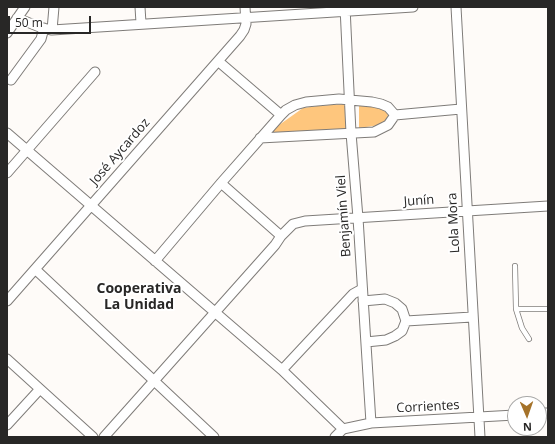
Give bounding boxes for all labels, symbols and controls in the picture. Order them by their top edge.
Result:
scale bar [10,8,93,34]
text: 50 m [15,14,43,31]
street label: José Aycardoz [87,115,153,189]
street label: Benjamín Viel [333,174,355,258]
street label: Junín [403,192,435,210]
street label: Lola Mora [445,192,463,254]
district label: Cooperativa La Unidad [97,281,181,314]
north arrow [507,396,547,436]
street label: Corrientes [396,398,460,416]
text: N [523,420,532,435]

